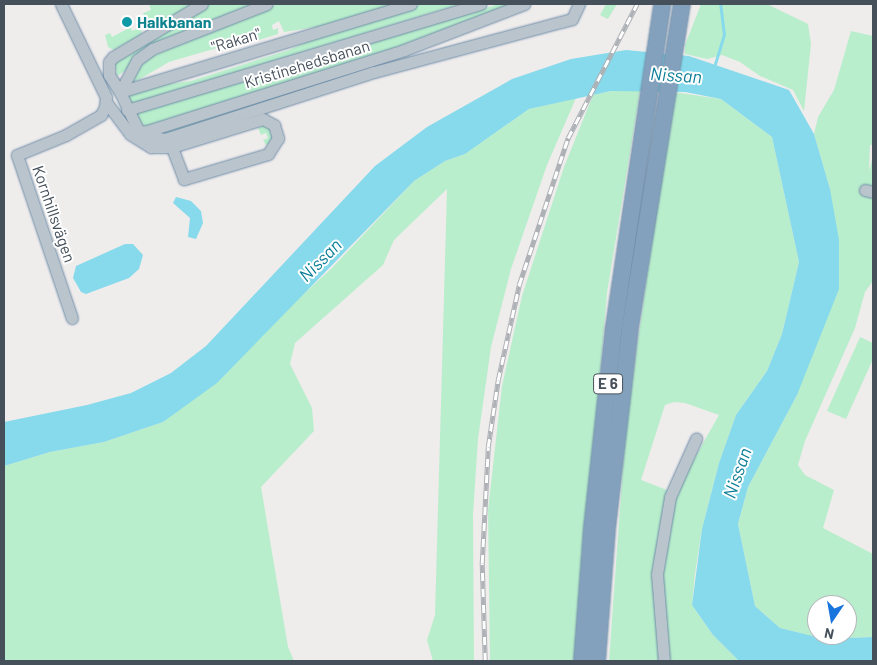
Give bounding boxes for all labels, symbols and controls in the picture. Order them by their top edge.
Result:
place label: Halkbanan [137,12,211,32]
marker: Halkbanan [121,16,133,28]
street label: "Rakan" [209,23,263,57]
street label: Kristinehedsbanan [242,36,372,92]
water label: Nissan [649,62,703,88]
street label: Kornhillsvägen [28,163,80,265]
water label: Nissan [294,234,346,286]
road number: E 6 [593,372,623,396]
water label: Nissan [718,445,756,501]
north arrow [807,595,857,645]
text: N [823,625,835,643]

